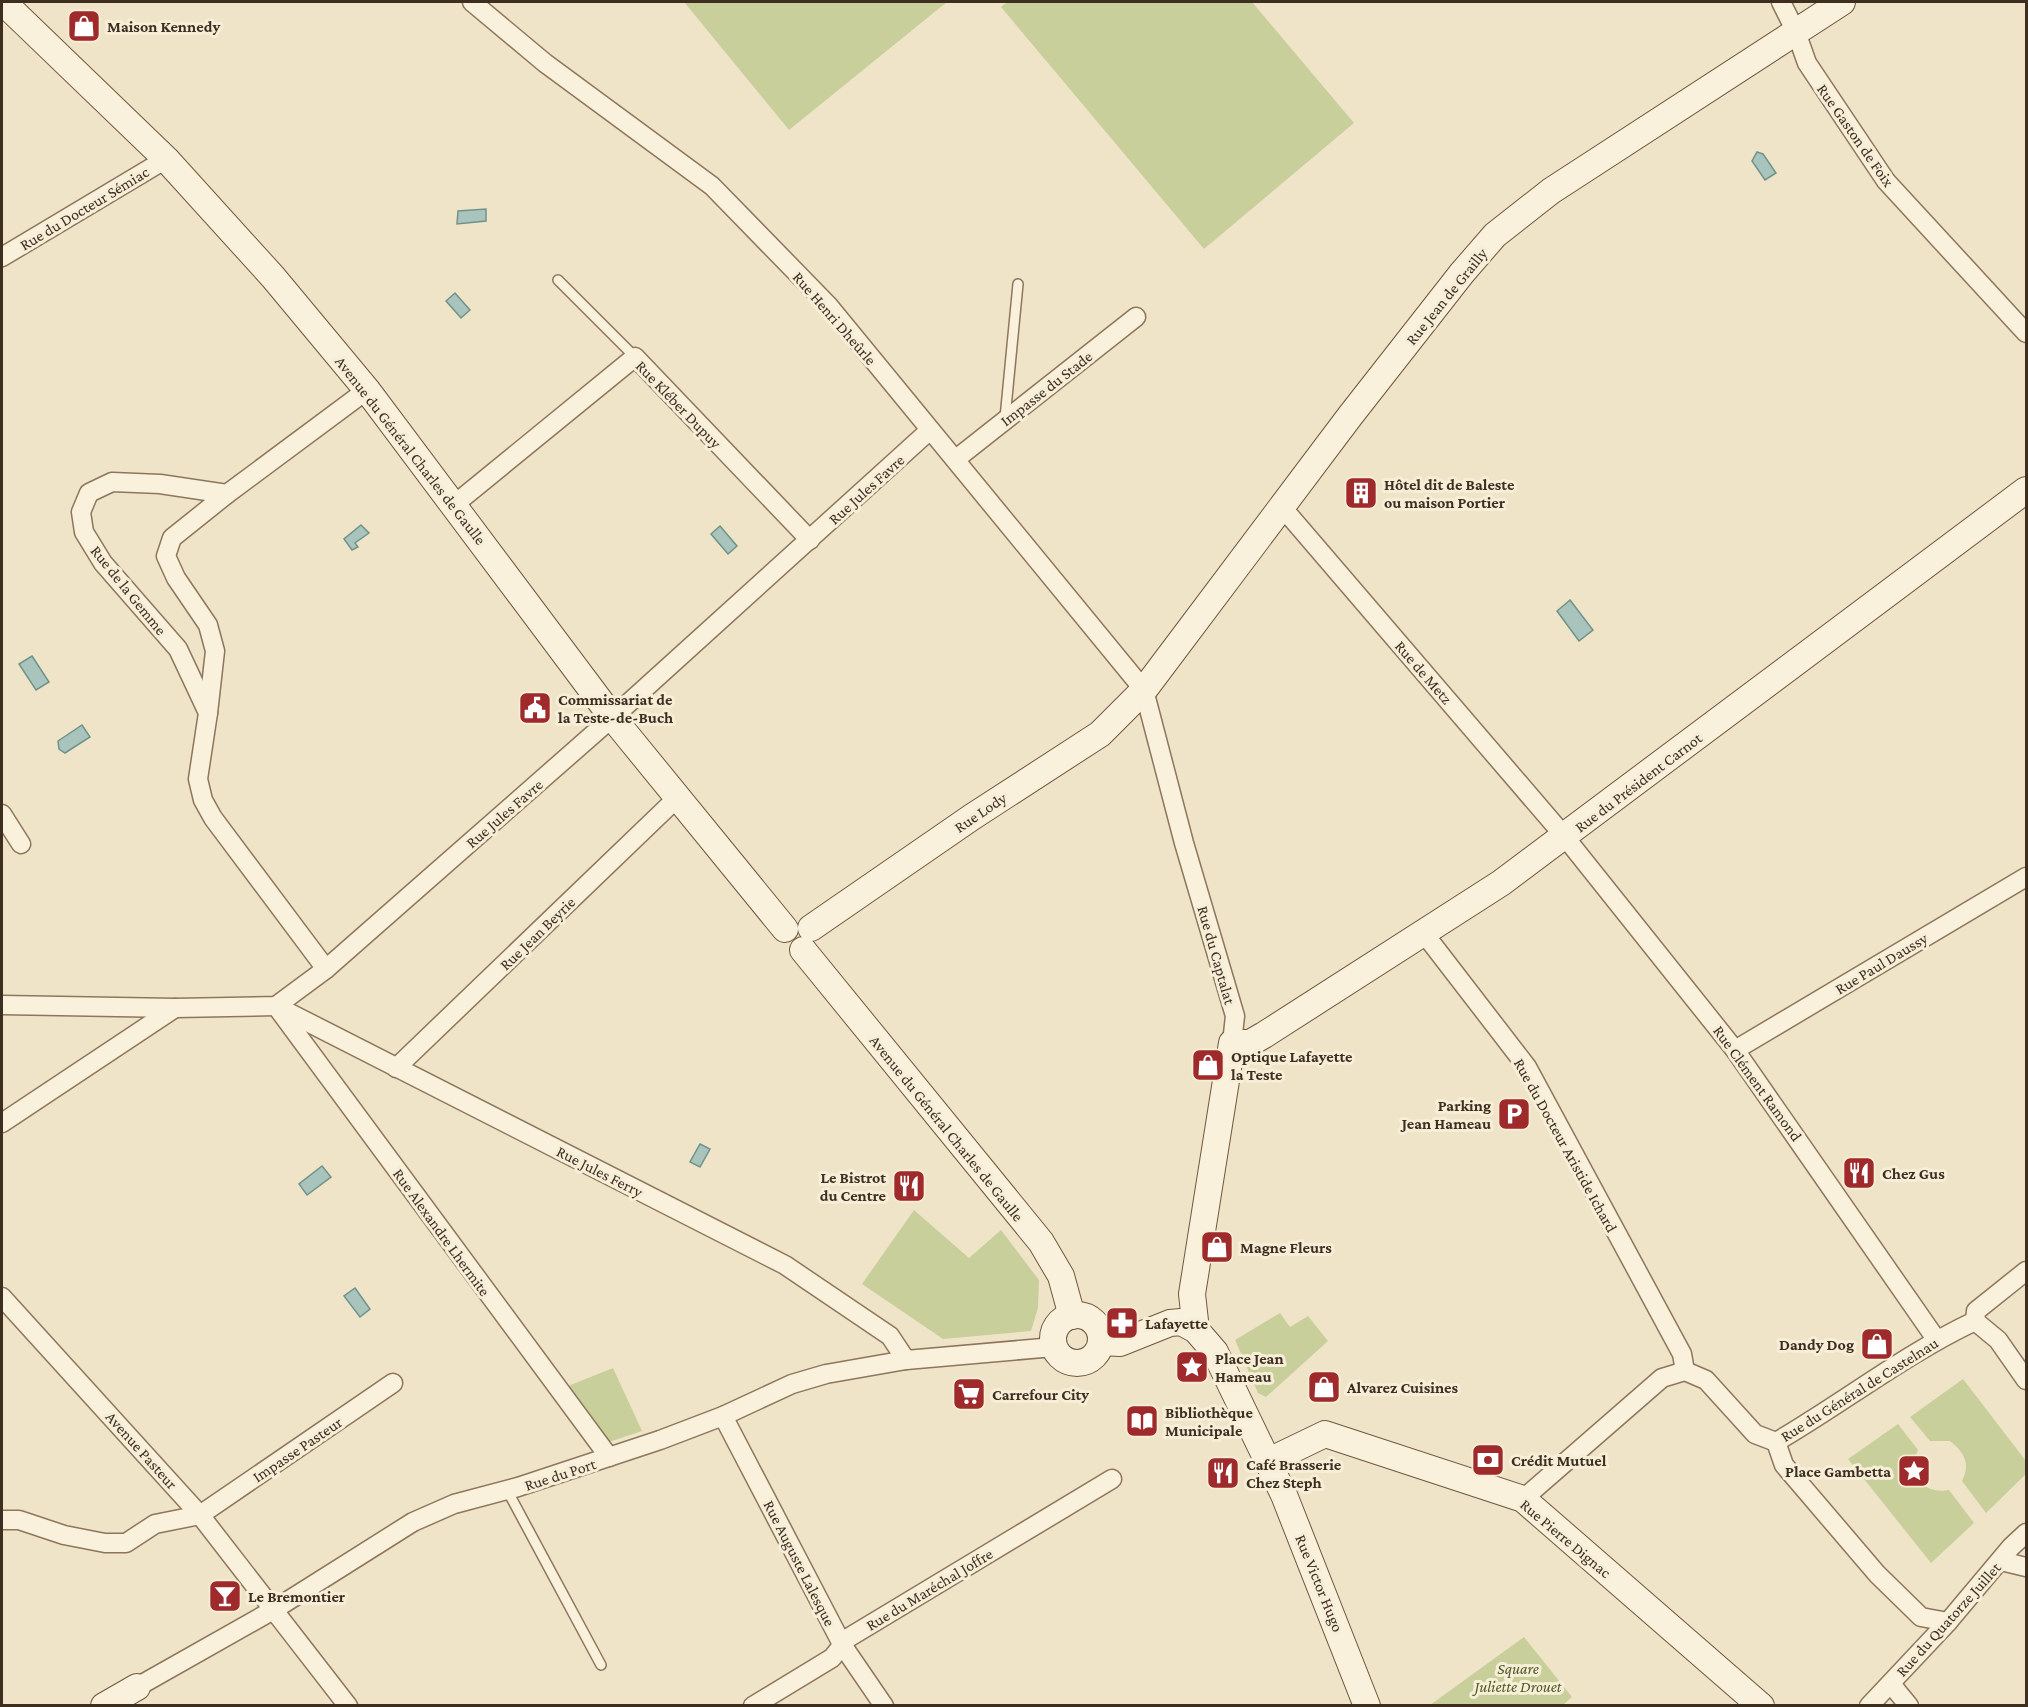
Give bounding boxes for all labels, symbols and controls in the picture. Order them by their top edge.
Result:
shop icon: Maison Kennedy [66,8,102,44]
place label: Maison Kennedy [107,18,220,35]
street label: Rue Gaston de Foix [1814,81,1898,190]
street label: Rue du Docteur Sémiac [17,163,152,254]
street label: Rue Jean de Grailly [1402,244,1492,349]
street label: Rue Henri Dheûrle [790,268,880,368]
street label: Impasse du Stade [997,347,1096,430]
street label: Avenue du Général Charles de Gaulle [332,353,489,548]
street label: Rue Kléber Dupuy [632,357,725,453]
street label: Rue Jules Favre [825,451,908,528]
building icon: Hôtel dit de Baleste ou maison Portier [1343,475,1379,511]
place label: Hôtel dit de Baleste ou maison Portier [1384,476,1515,511]
street label: Rue de la Gemme [87,542,170,638]
street label: Rue de Metz [1392,637,1456,707]
public building icon: Commissariat de la Teste-de-Buch [517,690,553,726]
place label: Commissariat de la Teste-de-Buch [558,691,673,726]
street label: Rue du Président Carnot [1571,729,1706,836]
street label: Rue Jules Favre [463,776,547,852]
street label: Rue Lody [951,789,1011,837]
street label: Rue Jean Beyrie [496,893,579,974]
street label: Rue du Captalat [1193,904,1239,1007]
street label: Rue Paul Daussy [1832,929,1931,998]
street label: Rue Clément Ramond [1710,1022,1806,1145]
street label: Avenue du Général Charles de Gaulle [866,1032,1027,1225]
shop icon: Optique Lafayette la Teste [1190,1047,1226,1083]
place label: Optique Lafayette la Teste [1231,1048,1353,1083]
street label: Rue du Docteur Aristide Ichard [1511,1055,1621,1236]
parking icon: Parking Jean Hameau [1496,1096,1532,1132]
place label: Parking Jean Hameau [1400,1097,1491,1132]
street label: Rue Jules Ferry [553,1142,646,1202]
restaurant icon: Chez Gus [1841,1155,1877,1191]
street label: Rue Alexandre Lhermite [390,1165,493,1299]
place label: Chez Gus [1882,1165,1945,1182]
restaurant icon: Le Bistrot du Centre [891,1168,927,1204]
place label: Le Bistrot du Centre [820,1169,887,1204]
shop icon: Magne Fleurs [1199,1229,1235,1265]
place label: Magne Fleurs [1240,1239,1332,1256]
pharmacy icon: Lafayette [1104,1305,1140,1341]
place label: Lafayette [1145,1315,1209,1332]
shop icon: Dandy Dog [1859,1326,1895,1362]
street label: Rue du Général de Castelnau [1777,1334,1941,1445]
place label: Dandy Dog [1779,1336,1854,1353]
place icon: Place Jean Hameau [1174,1349,1210,1385]
place label: Place Jean Hameau [1215,1350,1284,1385]
shop icon: Alvarez Cuisines [1306,1369,1342,1405]
supermarket icon: Carrefour City [951,1376,987,1412]
place label: Alvarez Cuisines [1346,1379,1459,1396]
place label: Carrefour City [992,1386,1089,1403]
library icon: Bibliothèque Municipale [1124,1403,1160,1439]
place label: Bibliothèque Municipale [1165,1404,1253,1439]
street label: Avenue Pasteur [103,1408,181,1493]
street label: Impasse Pasteur [249,1413,346,1486]
bank icon: Crédit Mutuel [1470,1442,1506,1478]
place label: Crédit Mutuel [1511,1452,1607,1469]
place icon: Place Gambetta [1896,1453,1932,1489]
street label: Rue du Port [522,1455,599,1494]
restaurant icon: Café Brasserie Chez Steph [1205,1455,1241,1491]
place label: Café Brasserie Chez Steph [1246,1456,1342,1491]
place label: Place Gambetta [1785,1463,1891,1480]
street label: Rue Pierre Dignac [1516,1496,1615,1582]
street label: Rue Auguste Lalesque [760,1497,839,1629]
street label: Rue Victor Hugo [1291,1532,1347,1635]
street label: Rue du Maréchal Joffre [863,1545,996,1635]
street label: Rue du Quatorze Juillet [1893,1558,2005,1680]
bar icon: Le Bremontier [207,1578,243,1614]
place label: Le Bremontier [248,1588,346,1605]
park label: Square Juliette Drouet [1471,1660,1562,1696]

